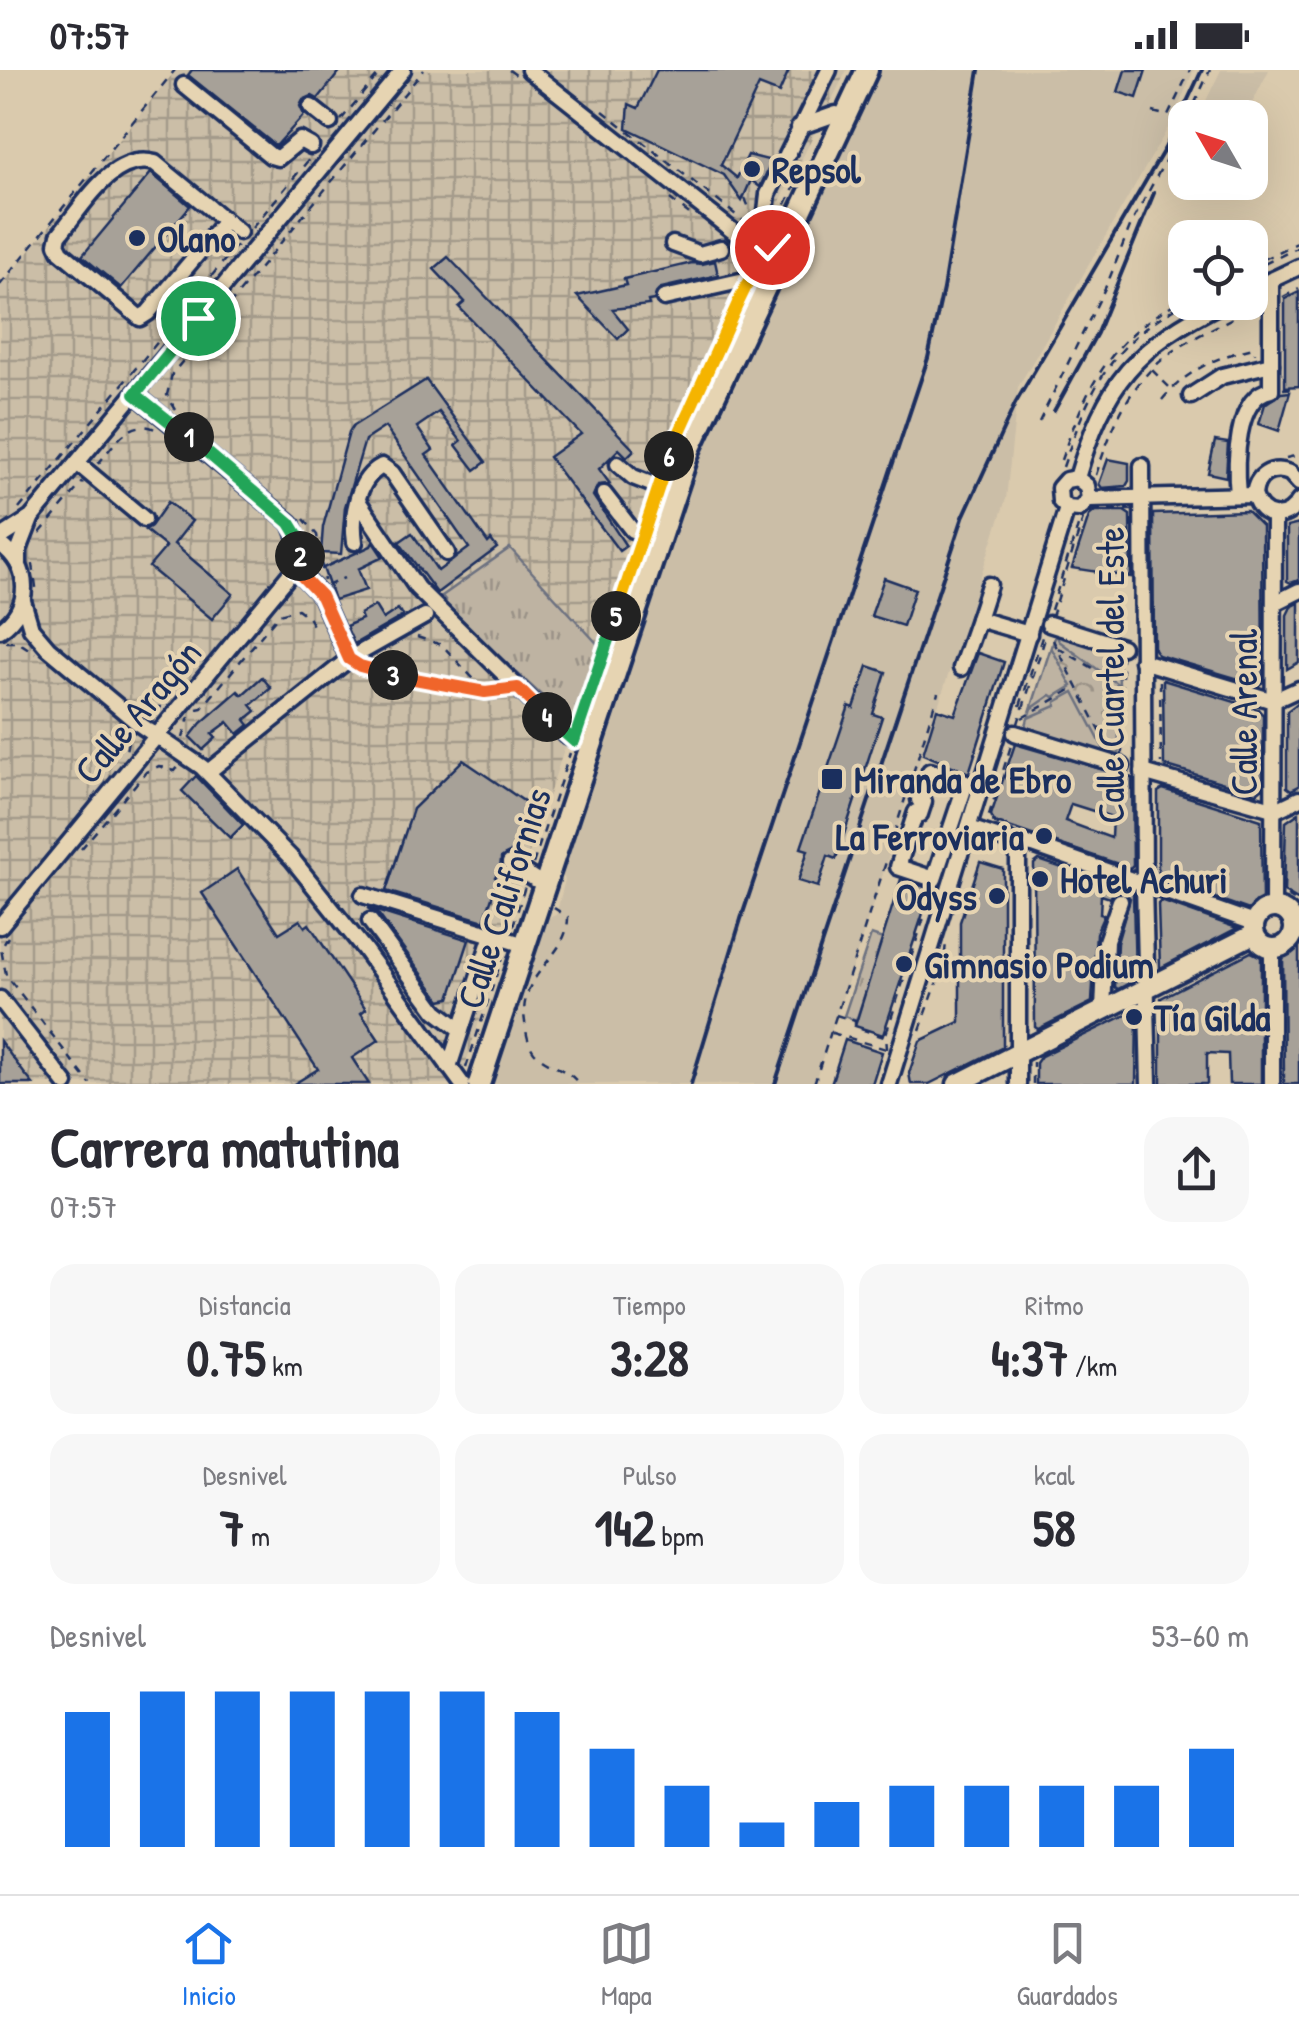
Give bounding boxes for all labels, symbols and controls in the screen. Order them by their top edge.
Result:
text: 07:57 [50,9,130,61]
north arrow [1168,100,1268,200]
map controls [1168,100,1268,320]
place label: Repsol [772,143,862,196]
marker: Repsol [741,158,763,180]
pin [730,205,815,290]
place label: Olano [157,212,236,264]
icon: check [745,220,800,275]
button: locate [1168,220,1268,320]
marker: Olano [126,227,148,249]
pin [156,276,241,361]
icon: arrive [171,291,226,346]
pin: 1 [164,412,214,462]
text: 1 [184,418,194,456]
pin: 6 [644,431,694,481]
text: 6 [663,437,675,475]
street label: Calle Cuartel del Este [1084,527,1136,823]
pin: 2 [275,531,325,581]
text: 2 [293,537,307,575]
pin: 5 [591,591,641,641]
text: 5 [610,597,622,635]
street label: Calle Aragón [61,628,213,794]
street label: Calle Arenal [1217,628,1269,795]
pin: 3 [368,650,418,700]
text: 3 [387,656,399,694]
pin: 4 [522,692,572,742]
text: 4 [542,698,552,736]
place label: Miranda de Ebro [854,753,1072,805]
marker: Miranda de Ebro [819,766,845,792]
street label: Calle Californias [443,781,563,1015]
place label: La Ferroviaria [836,810,1024,862]
marker: La Ferroviaria [1033,825,1055,847]
place label: Hotel Achuri [1060,853,1228,905]
marker: Hotel Achuri [1029,868,1051,890]
place label: Odyss [896,870,977,923]
marker: Odyss [986,885,1008,907]
place label: Gimnasio Podium [924,938,1154,990]
marker: Gimnasio Podium [893,953,915,975]
place label: Tía Gilda [1153,991,1271,1043]
marker: Tía Gilda [1123,1006,1145,1028]
text: Carrera matutina [50,1110,399,1184]
button: share [1144,1117,1249,1222]
text: 07:57 [50,1185,117,1228]
text: Distancia [199,1286,291,1324]
text: Tiempo [613,1286,686,1324]
text: Ritmo [1025,1286,1084,1324]
text: 0.75 [187,1324,266,1392]
text: 3:28 [610,1324,689,1392]
text: 4:37 [991,1324,1068,1392]
text: km [266,1347,303,1385]
text: /km [1068,1347,1117,1385]
text: Desnivel [203,1456,287,1494]
text: Pulso [622,1456,677,1494]
text: kcal [1034,1456,1075,1494]
text: 7 [220,1494,244,1562]
text: 142 [595,1494,655,1562]
text: 58 [1033,1494,1076,1562]
text: m [244,1517,270,1555]
text: bpm [655,1517,704,1555]
text: Desnivel [50,1614,146,1657]
text: 53–60 m [1151,1614,1249,1657]
tab: Inicio [181,1916,236,2014]
tab: Mapa [599,1916,654,2014]
tab: Guardados [1016,1916,1118,2014]

